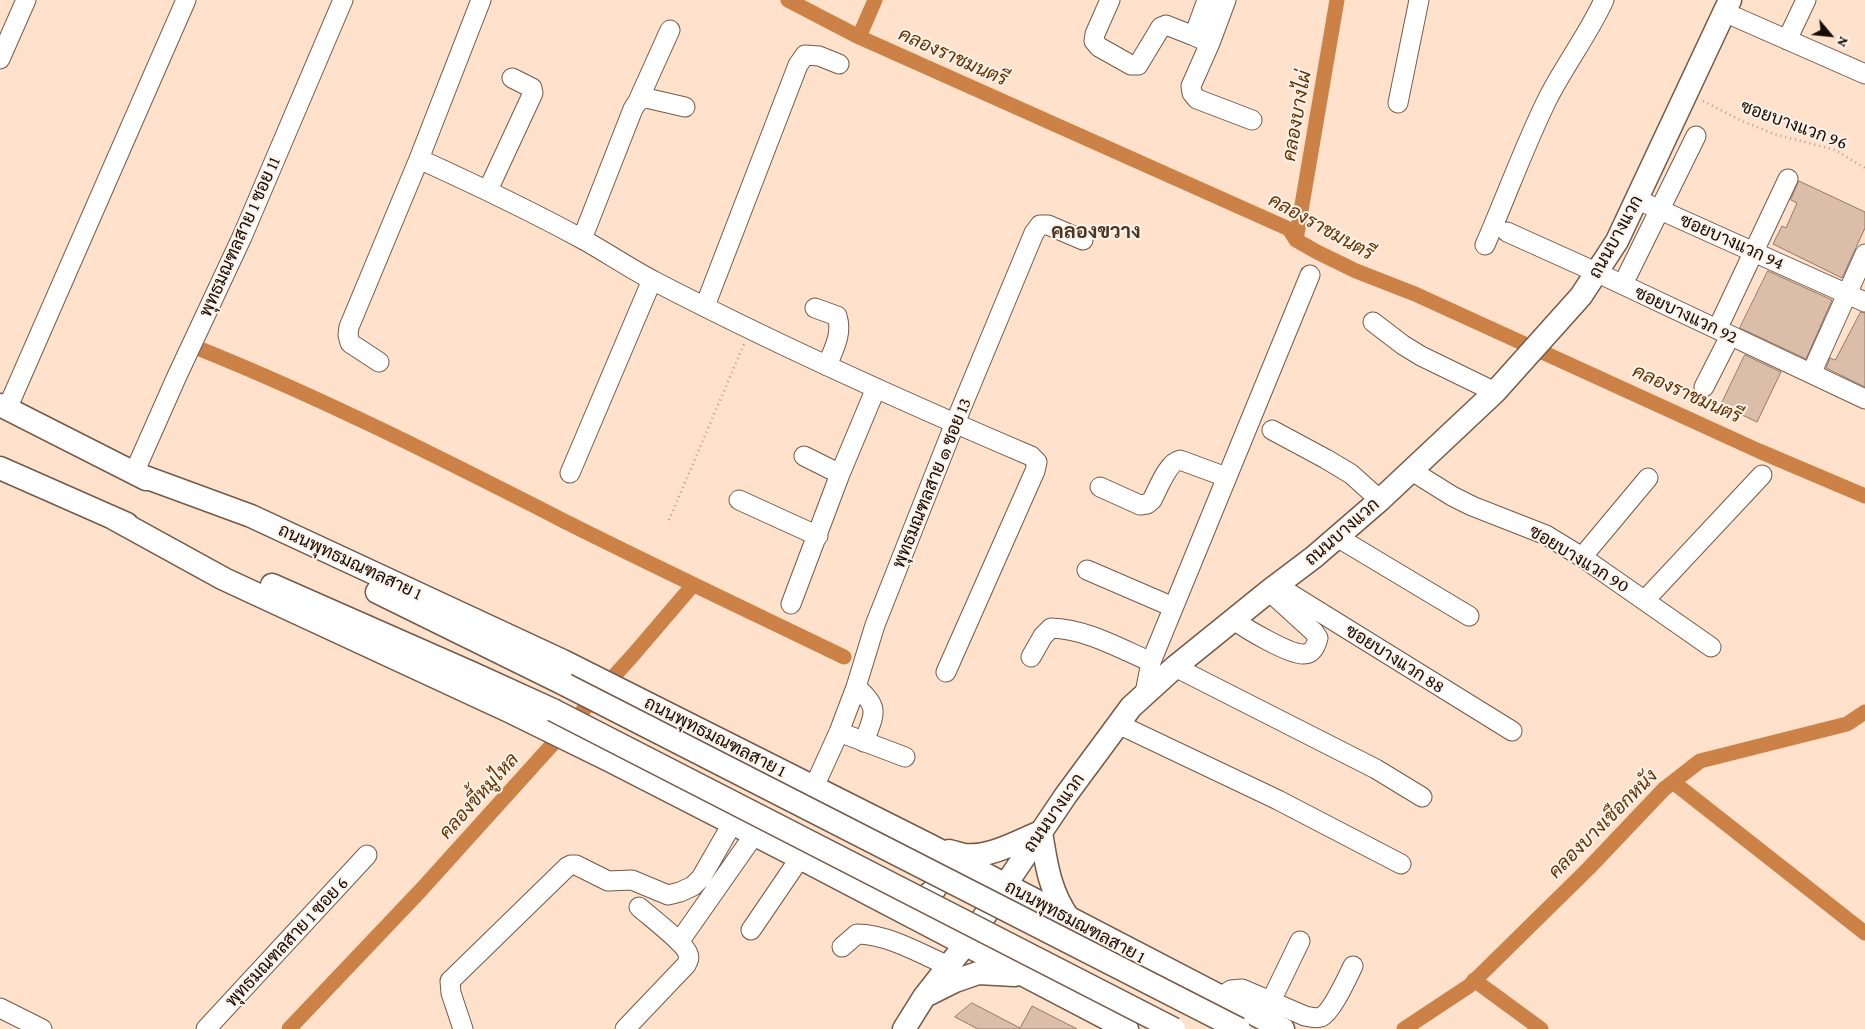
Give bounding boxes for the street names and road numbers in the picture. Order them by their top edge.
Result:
street label: ซอยบางแวก 96 [1738,96,1850,154]
street label: พุทธมณฑลสาย 1 ซอย 11 [195,153,285,321]
street label: ถนนบางแวก [1584,192,1648,282]
street label: ซอยบางแวก 94 [1676,209,1788,275]
street label: ซอยบางแวก 92 [1631,282,1741,348]
street label: พุทธมณฑลสาย ๑ ซอย 13 [888,395,976,571]
street label: ถนนบางแวก [1300,494,1384,570]
street label: ถนนพุทธมณฑลสาย 1 [275,519,425,605]
street label: ซอยบางแวก 90 [1525,521,1633,597]
street label: ซอยบางแวก 88 [1341,620,1449,698]
street label: ถนนพุทธมณฑลสาย 1 [641,692,789,782]
street label: ถนนบางแวก [1019,769,1089,857]
street label: พุทธมณฑลสาย 1 ซอย 6 [221,872,353,1012]
street label: ถนนพุทธมณฑลสาย 1 [1001,876,1149,968]

